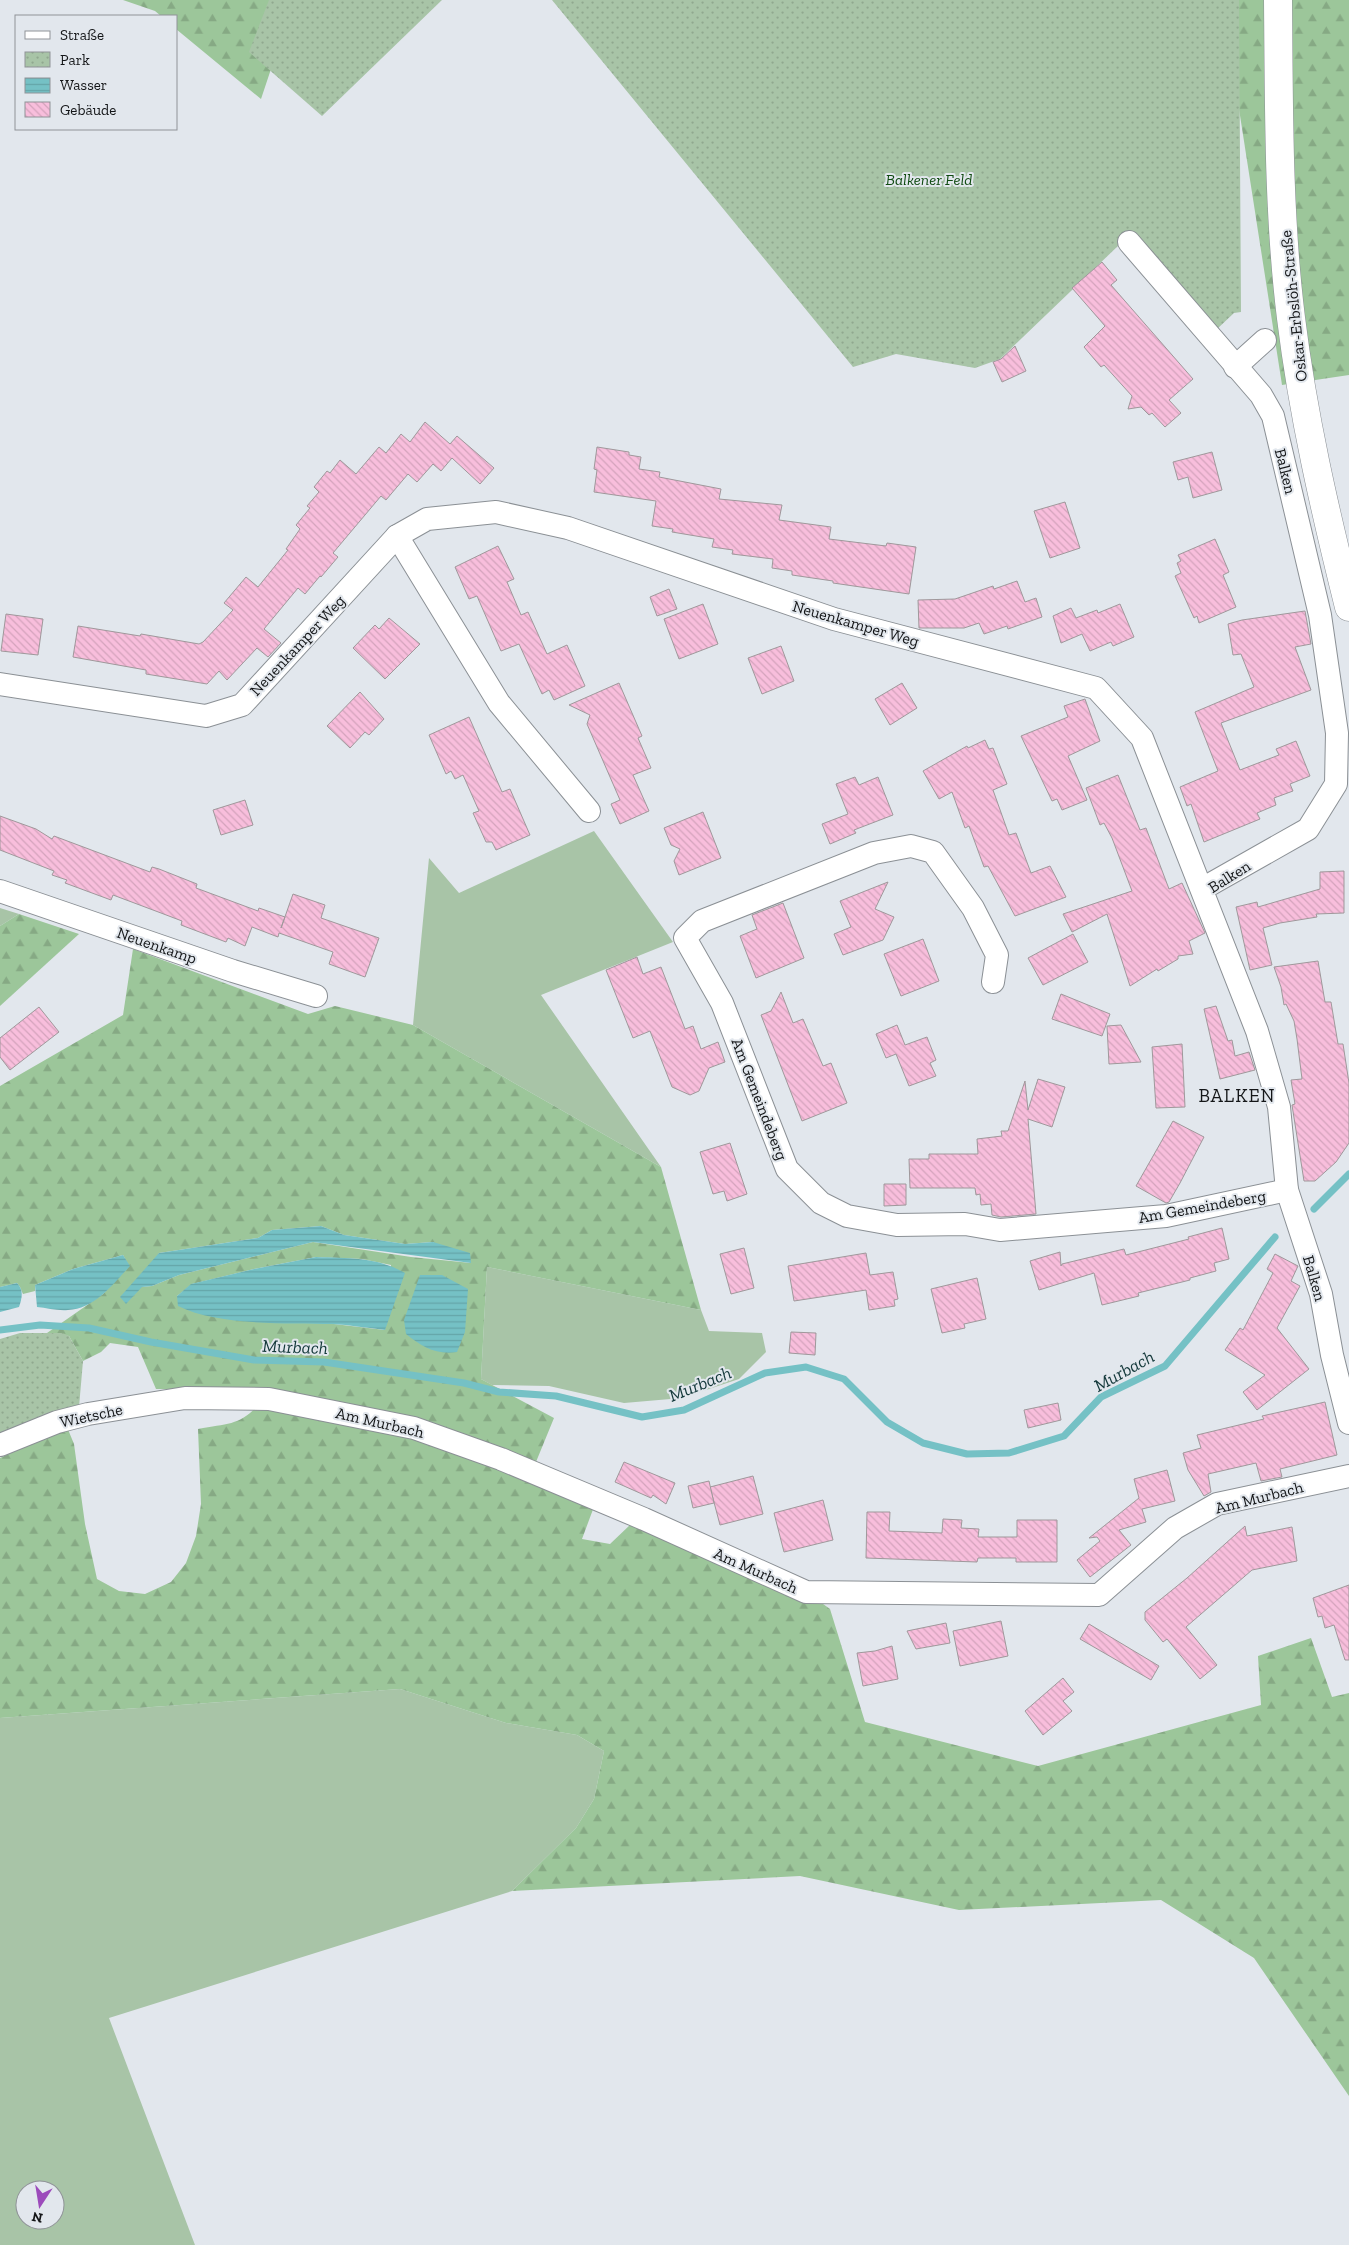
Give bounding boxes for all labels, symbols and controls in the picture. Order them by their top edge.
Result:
legend [15,15,178,130]
text: Straße [60,26,104,44]
text: Park [60,51,90,69]
text: Wasser [60,76,107,94]
text: Gebäude [60,101,116,119]
park label: Balkener Feld [886,170,972,189]
street label: Oskar-Erbslöh-Straße [1276,229,1311,383]
street label: Balken [1271,446,1301,497]
street label: Neuenkamper Weg [246,591,349,700]
street label: Neuenkamper Weg [790,596,922,651]
street label: Balken [1205,856,1255,897]
street label: Neuenkamp [114,923,199,968]
street label: Am Gemeindeberg [728,1035,792,1163]
district label: BALKEN [1198,1084,1276,1107]
street label: Am Gemeindeberg [1137,1186,1268,1227]
street label: Balken [1299,1253,1330,1304]
water label: Murbach [262,1335,328,1359]
water label: Murbach [1090,1345,1158,1397]
water label: Murbach [665,1361,735,1407]
street label: Wietsche [58,1400,124,1431]
street label: Am Murbach [334,1403,426,1442]
street label: Am Murbach [1213,1477,1305,1518]
street label: Am Murbach [711,1543,801,1597]
north arrow [15,2180,65,2230]
text: N [30,2208,44,2227]

